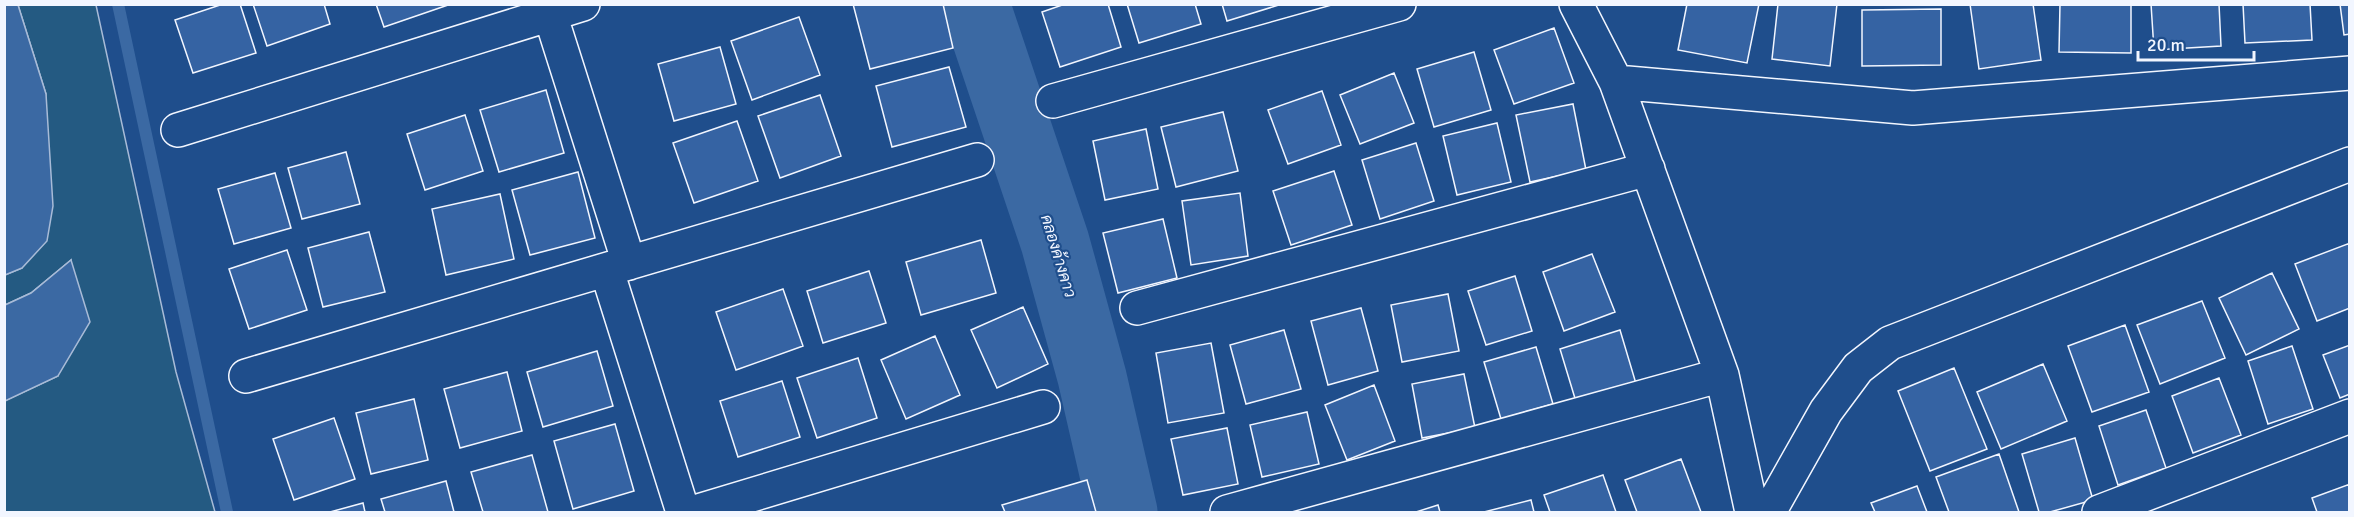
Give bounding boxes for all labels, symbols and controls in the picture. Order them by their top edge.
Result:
scale bar [2138,24,2254,62]
text: 20 m [2147,34,2185,56]
water label: คลองค้างคาว [1036,211,1082,300]

